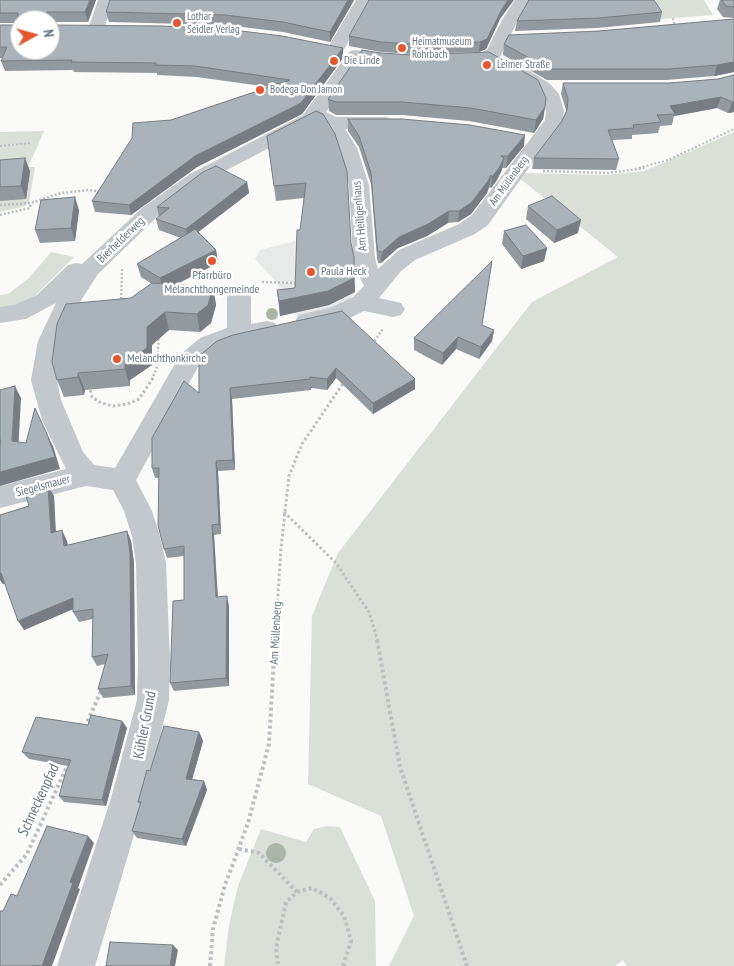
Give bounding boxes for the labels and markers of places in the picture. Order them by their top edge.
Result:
place label: Lothar Seidler Verlag [187,10,240,36]
marker: Lothar Seidler Verlag [171,17,183,29]
place label: Heimatmuseum Rohrbach [412,35,472,61]
marker: Heimatmuseum Rohrbach [396,42,408,54]
place label: Die Linde [344,54,380,68]
marker: Die Linde [328,55,340,67]
place label: Leimer Straße [497,58,550,72]
marker: Leimer Straße [481,59,493,71]
place label: Bodega Don Jamon [270,83,342,97]
marker: Bodega Don Jamon [254,84,266,96]
marker: Pfarrbüro Melanchthongemeinde [206,255,218,267]
place label: Paula Heck [321,265,366,279]
marker: Paula Heck [305,266,317,278]
place label: Pfarrbüro Melanchthongemeinde [165,269,259,297]
place label: Melanchthonkirche [127,352,206,366]
marker: Melanchthonkirche [111,353,123,365]

